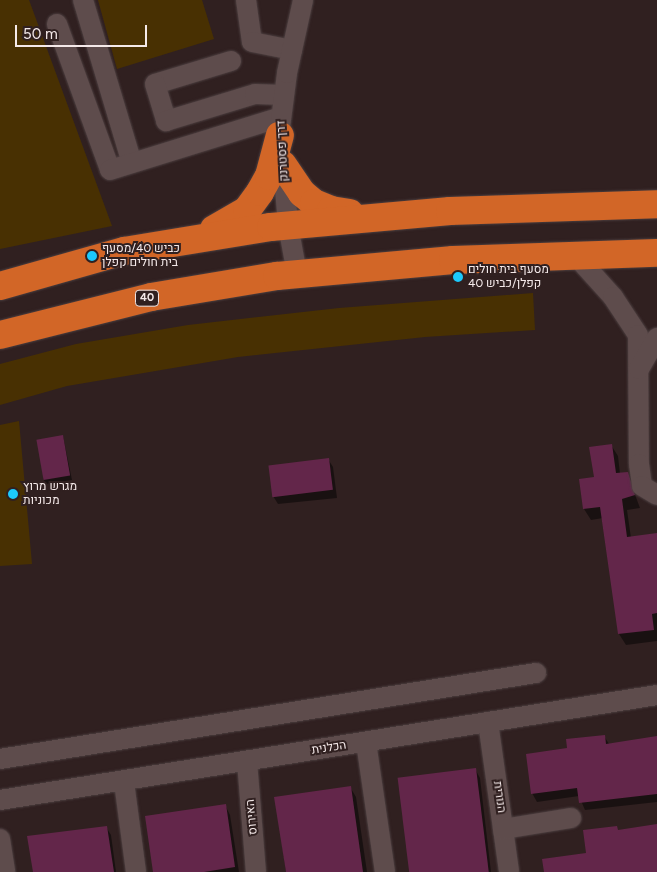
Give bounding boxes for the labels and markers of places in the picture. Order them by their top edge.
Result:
place label: כביש 40/מסעף בית חולים קפלן [102,242,180,270]
marker: כביש 40/מסעף בית חולים קפלן [86,250,98,262]
place label: מסעף בית חולים קפלן/כביש 40 [468,263,549,291]
marker: מסעף בית חולים קפלן/כביש 40 [452,271,464,283]
place label: מגרש מרוץ מכוניות [23,480,77,508]
marker: מגרש מרוץ מכוניות [7,488,19,500]

